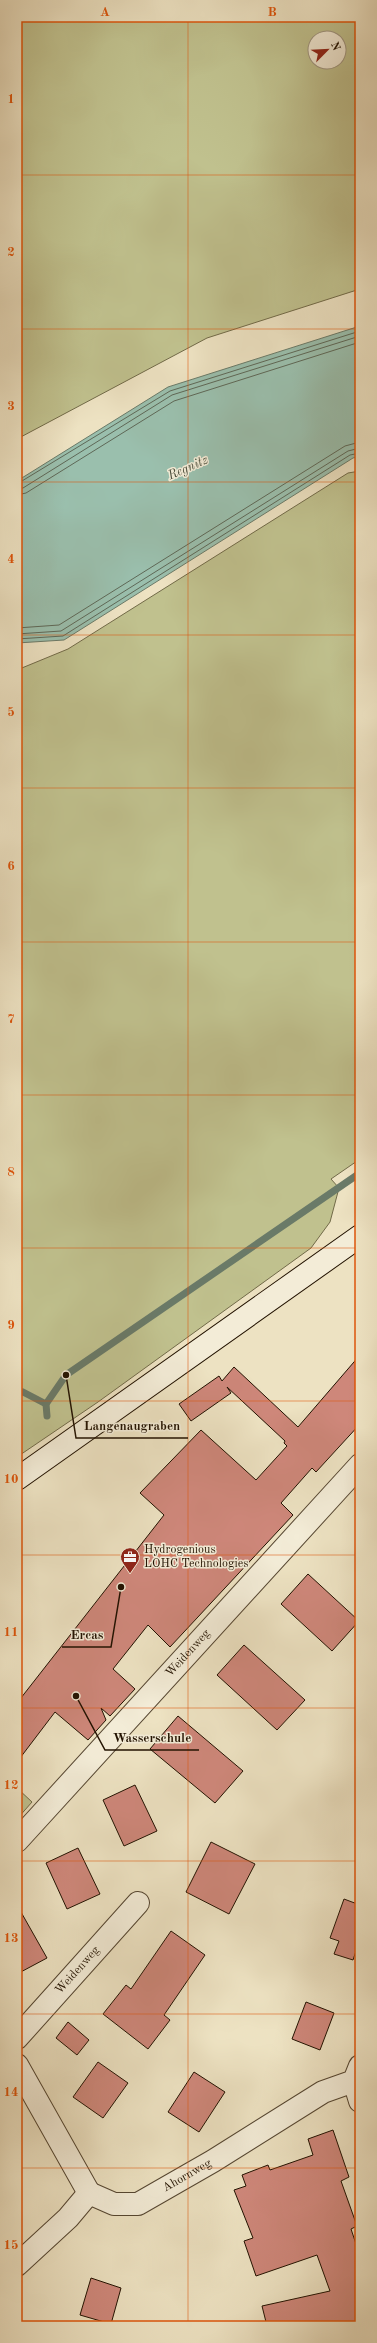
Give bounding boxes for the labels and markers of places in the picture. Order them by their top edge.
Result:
callout: Langenaugraben [76,1413,188,1438]
place label: Hydrogenious LOHC Technologies [144,1544,248,1570]
office icon: Hydrogenious LOHC Technologies [119,1546,141,1574]
callout: Ercas [62,1622,111,1647]
callout: Wasserschule [105,1725,199,1750]

